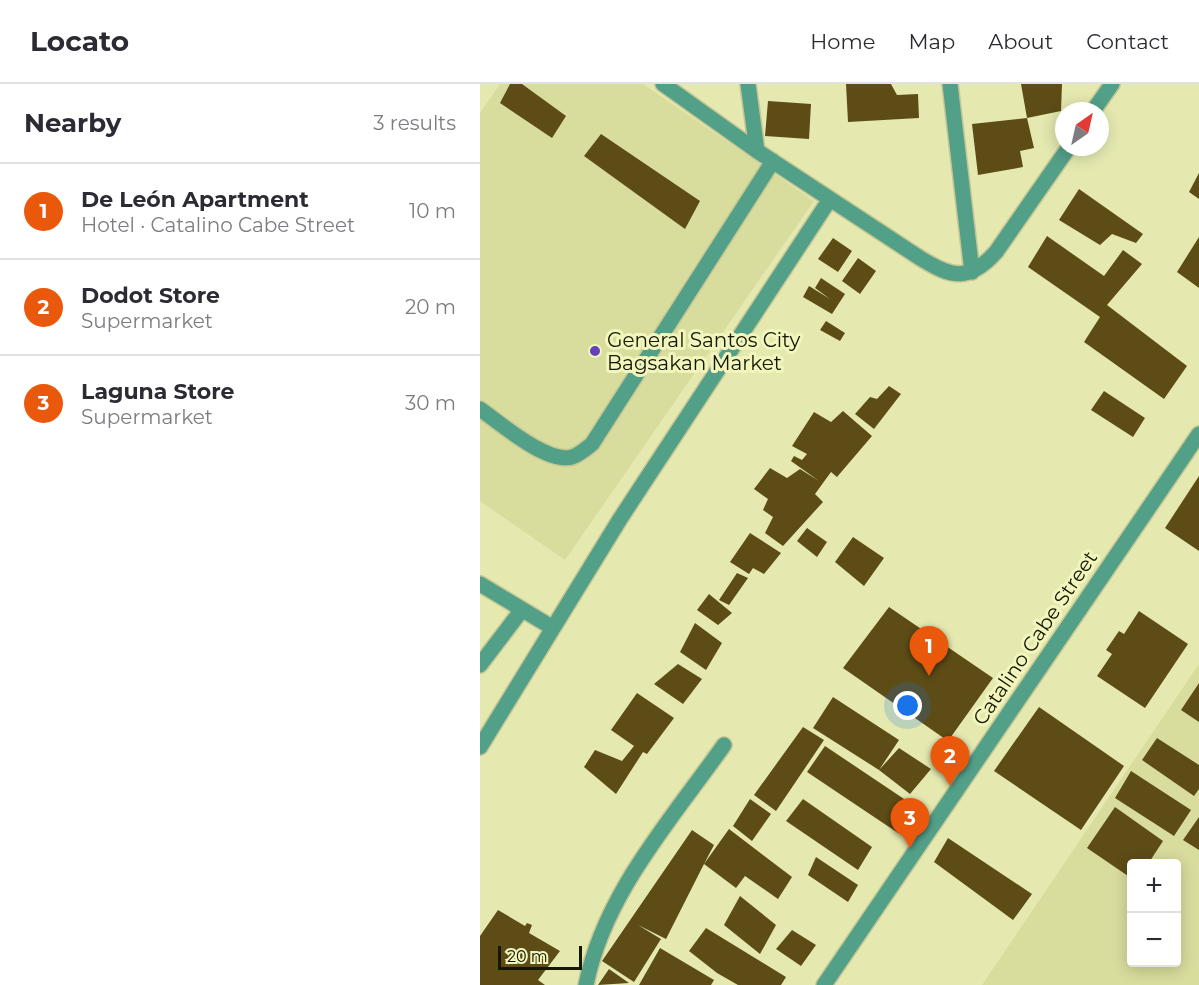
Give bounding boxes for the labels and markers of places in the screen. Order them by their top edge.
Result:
place label: General Santos City Bagsakan Market [607,328,800,375]
marker: General Santos City Bagsakan Market [588,344,602,358]
pin: 1 [910,626,948,676]
pin: 2 [930,736,970,786]
pin: 3 [890,798,930,848]

